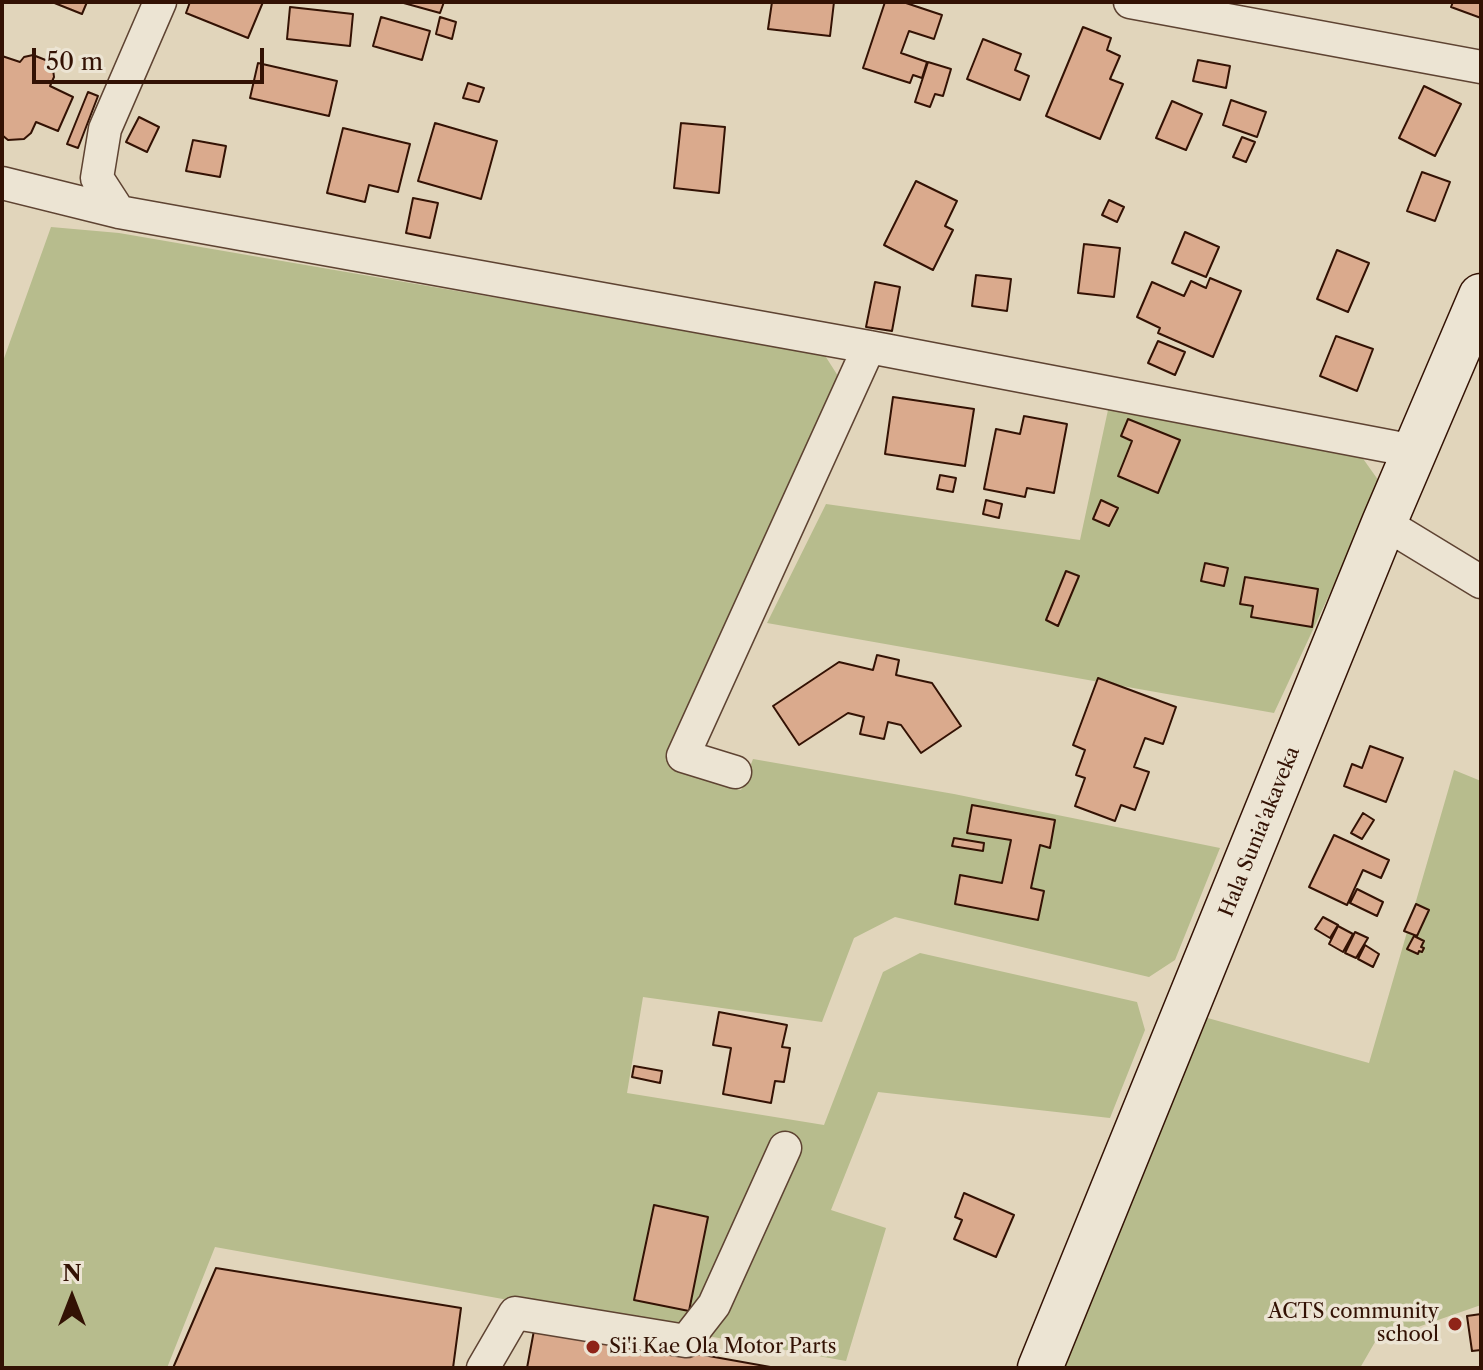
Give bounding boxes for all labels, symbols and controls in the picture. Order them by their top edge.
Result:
scale bar [36,32,268,82]
text: 50 m [46,47,103,76]
street label: Hala Sunia'akaveka [1215,743,1305,921]
north arrow [32,1258,112,1338]
text: N [62,1260,82,1287]
place label: ACTS community school [1268,1300,1439,1347]
marker: ACTS community school [1446,1315,1464,1333]
place label: Si'i Kae Ola Motor Parts [609,1335,836,1359]
marker: Si'i Kae Ola Motor Parts [584,1338,602,1356]

